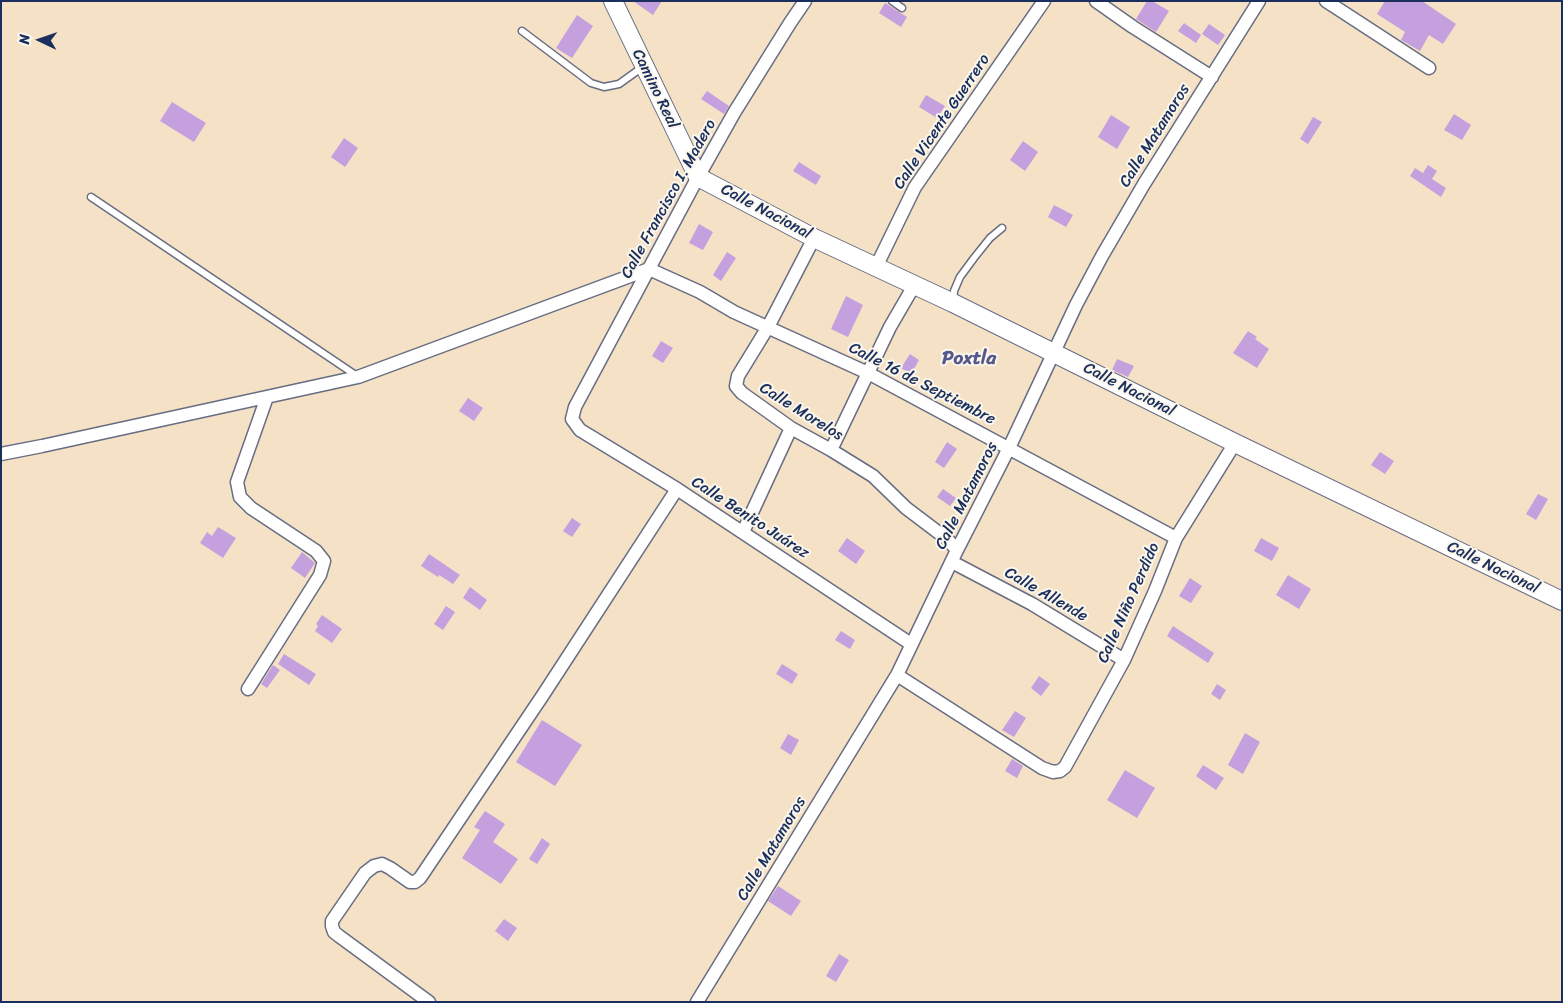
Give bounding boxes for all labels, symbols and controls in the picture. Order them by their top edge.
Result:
north arrow [15,15,65,65]
text: N [12,34,37,45]
street label: Camino Real [628,46,682,132]
street label: Calle Vicente Guerrero [890,51,994,193]
street label: Calle Matamoros [1116,81,1194,191]
street label: Calle Francisco I. Madero [617,116,721,282]
street label: Calle Nacional [717,180,815,244]
street label: Calle 16 de Septiembre [845,339,999,429]
district label: Poxtla [942,348,996,370]
street label: Calle Nacional [1080,359,1178,421]
street label: Calle Morelos [756,379,846,445]
street label: Calle Matamoros [932,439,1002,553]
street label: Calle Benito Juárez [688,473,812,563]
street label: Calle Nacional [1444,537,1542,599]
street label: Calle Niño Perdido [1094,540,1164,666]
street label: Calle Allende [1001,564,1091,626]
street label: Calle Matamoros [733,794,811,904]

